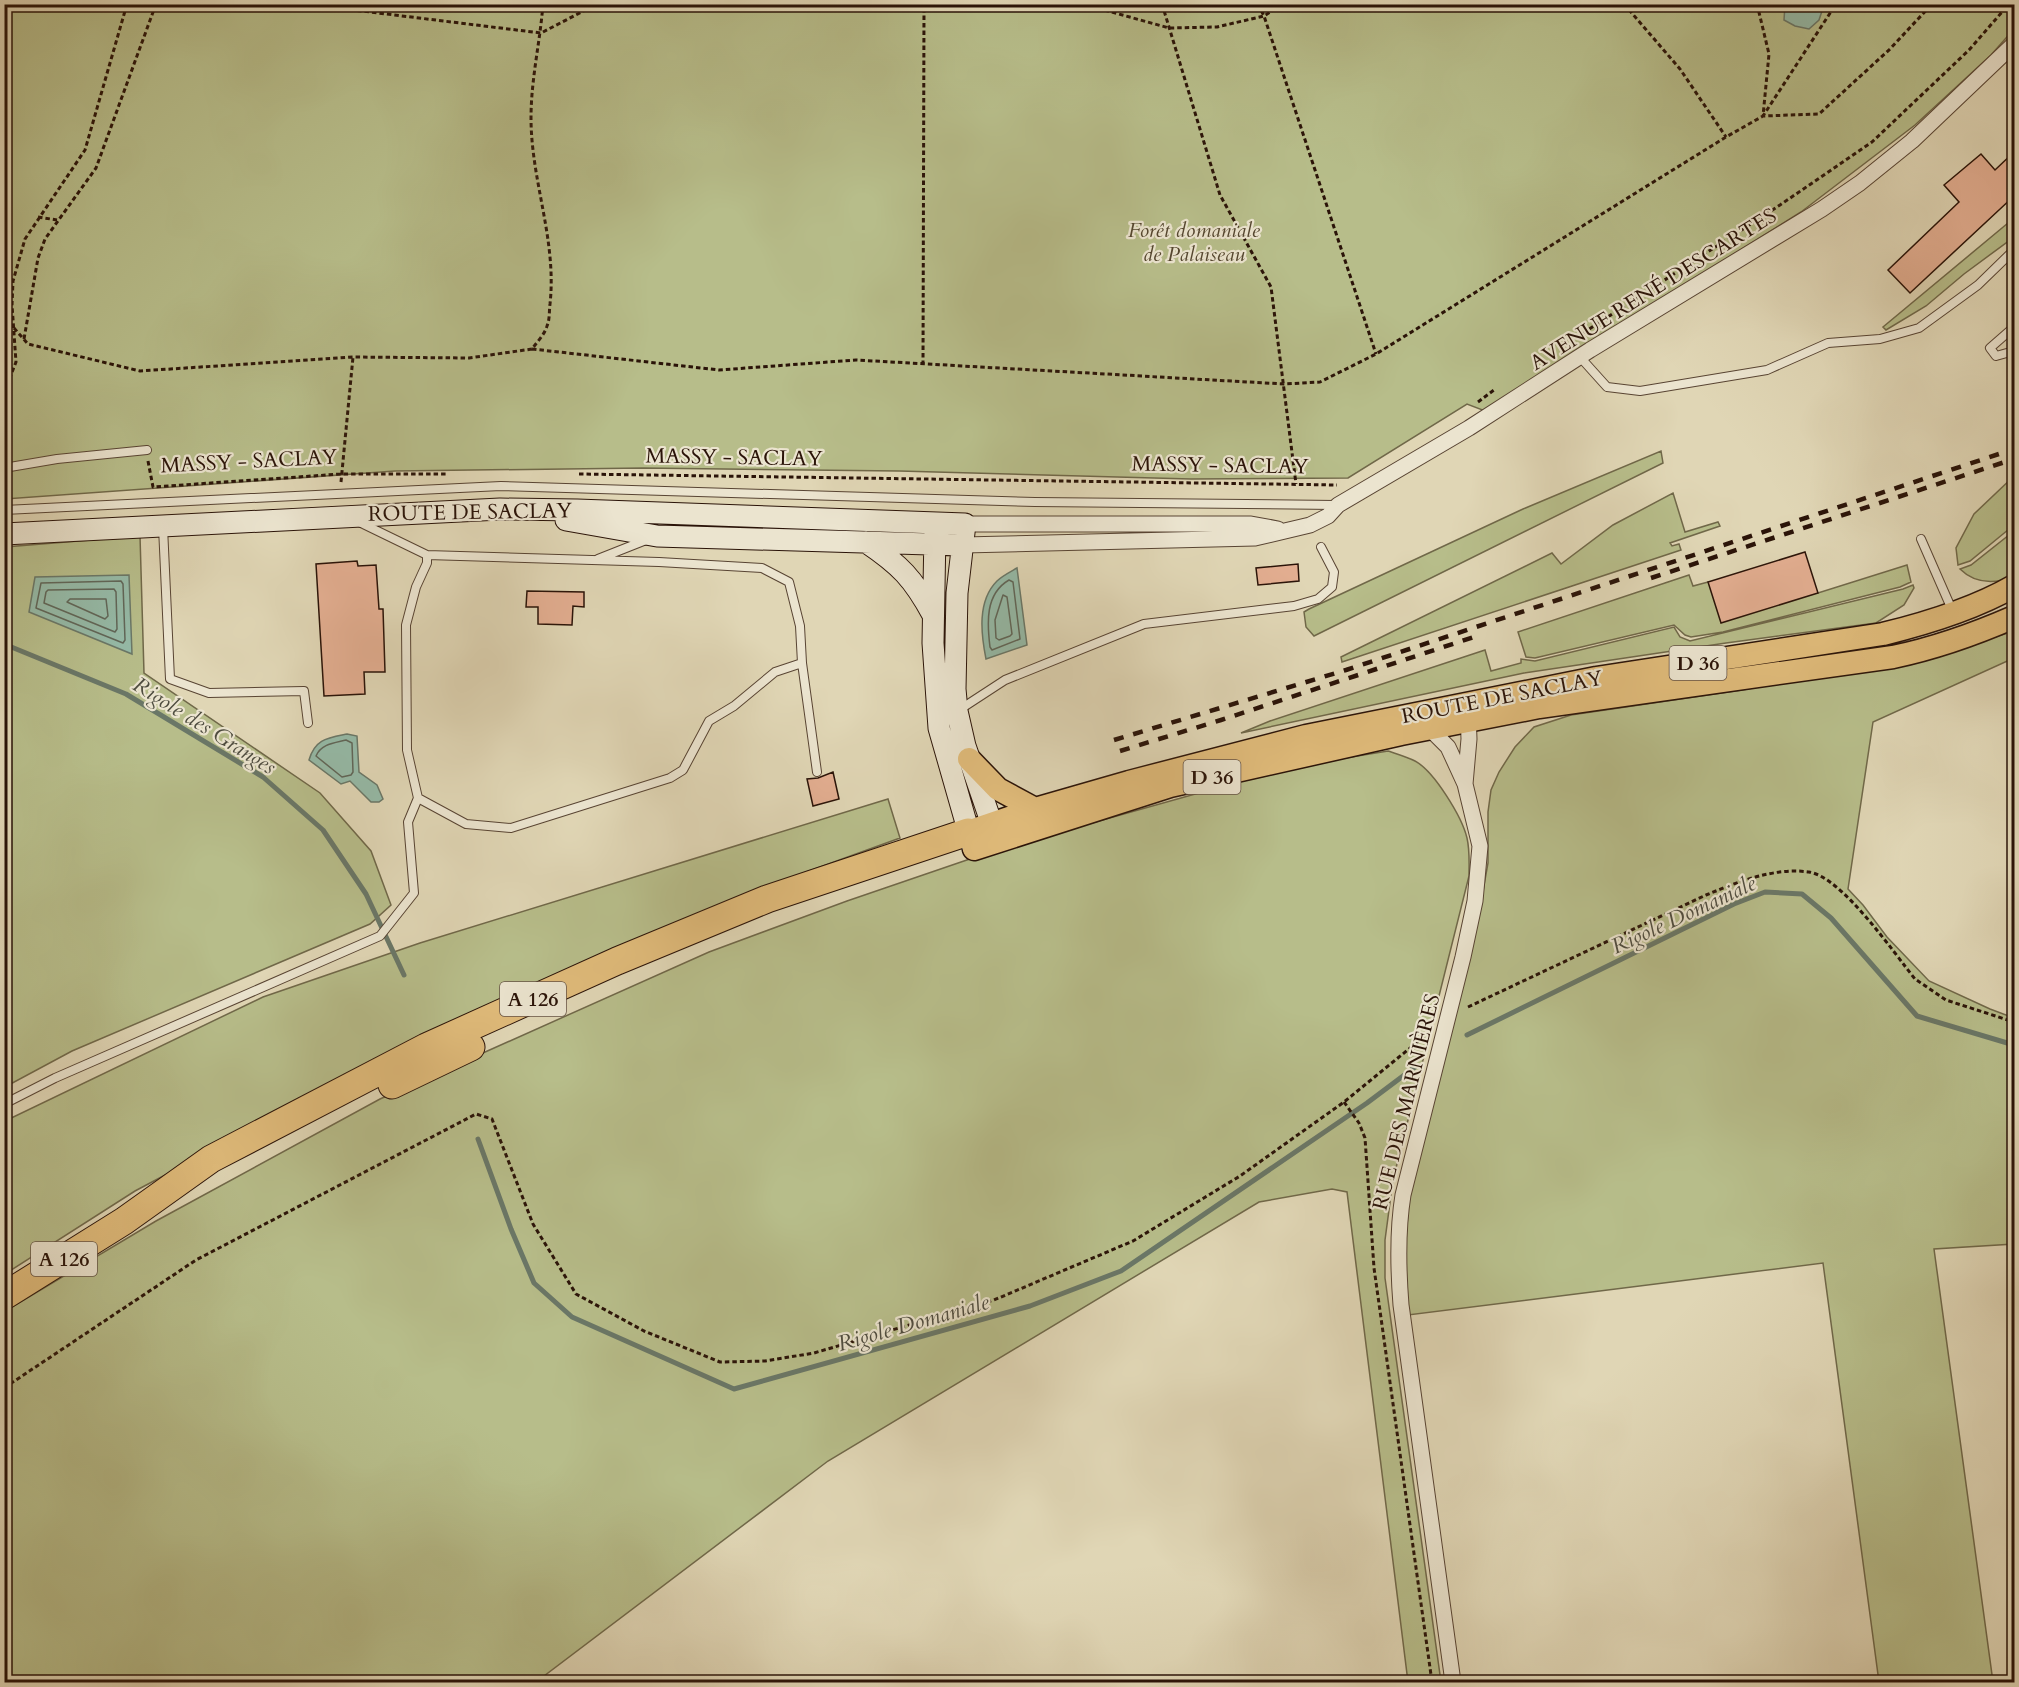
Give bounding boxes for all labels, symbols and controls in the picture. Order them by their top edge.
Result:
street label: AVENUE RENÉ DESCARTES [1524,201,1782,377]
park label: Forêt domaniale de Palaiseau [1128,216,1261,269]
street label: MASSY - SACLAY [645,441,823,474]
street label: MASSY - SACLAY [160,442,338,481]
street label: MASSY - SACLAY [1131,449,1309,482]
street label: ROUTE DE SACLAY [368,496,573,529]
road number: D 36 [1670,646,1726,680]
street label: ROUTE DE SACLAY [1399,664,1605,731]
water label: Rigole des Granges [127,670,282,782]
road number: D 36 [1184,760,1240,794]
water label: Rigole Domaniale [1606,868,1761,962]
road number: A 126 [500,982,566,1016]
street label: RUE DES MARNIÈRES [1366,991,1447,1213]
road number: A 126 [31,1242,97,1276]
water label: Rigole Domaniale [834,1287,993,1359]

